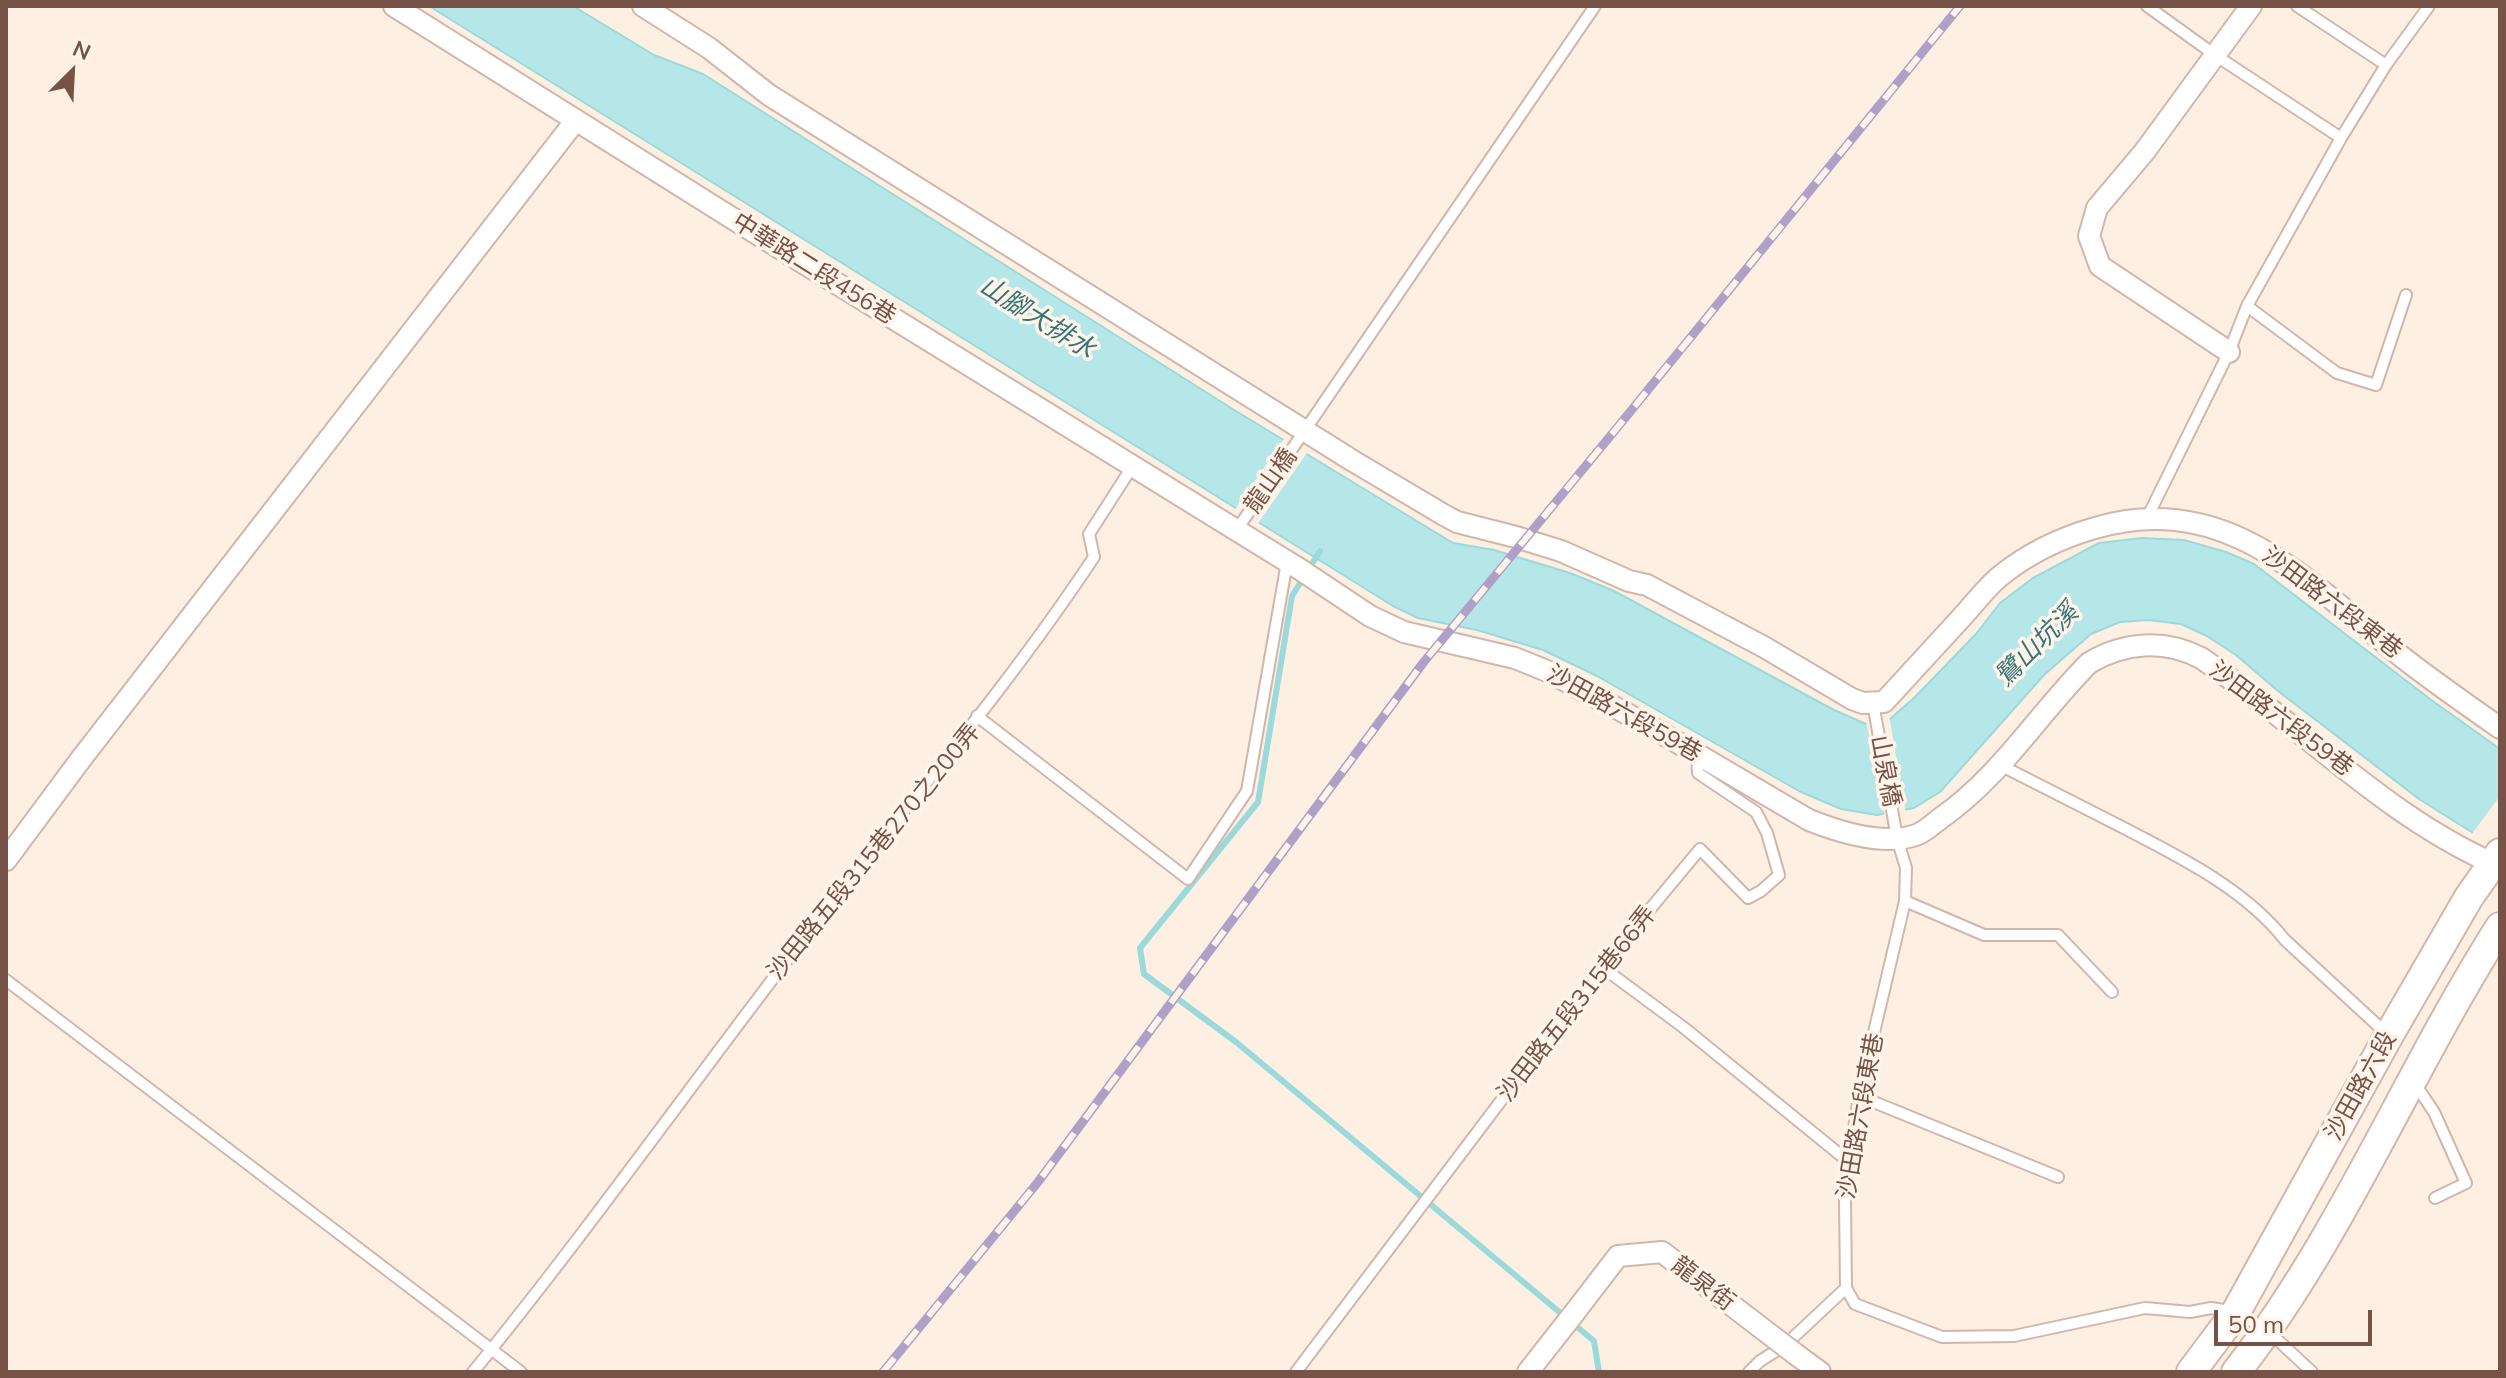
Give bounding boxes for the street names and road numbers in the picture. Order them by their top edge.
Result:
street label: 中華路二段456巷 [727,207,901,331]
street label: 龍山橋 [1239,443,1303,519]
street label: 沙田路六段東巷 [2256,541,2408,665]
street label: 沙田路六段59巷 [2203,656,2359,782]
street label: 沙田路六段59巷 [1541,660,1707,768]
street label: 沙田路五段315巷270之200弄 [762,718,986,986]
street label: 山泉橋 [1864,733,1906,809]
street label: 沙田路五段315巷66弄 [1492,901,1662,1107]
street label: 沙田路六段 [2319,1027,2403,1145]
street label: 沙田路六段東巷 [1832,1031,1890,1201]
street label: 龍泉街 [1666,1251,1740,1317]

